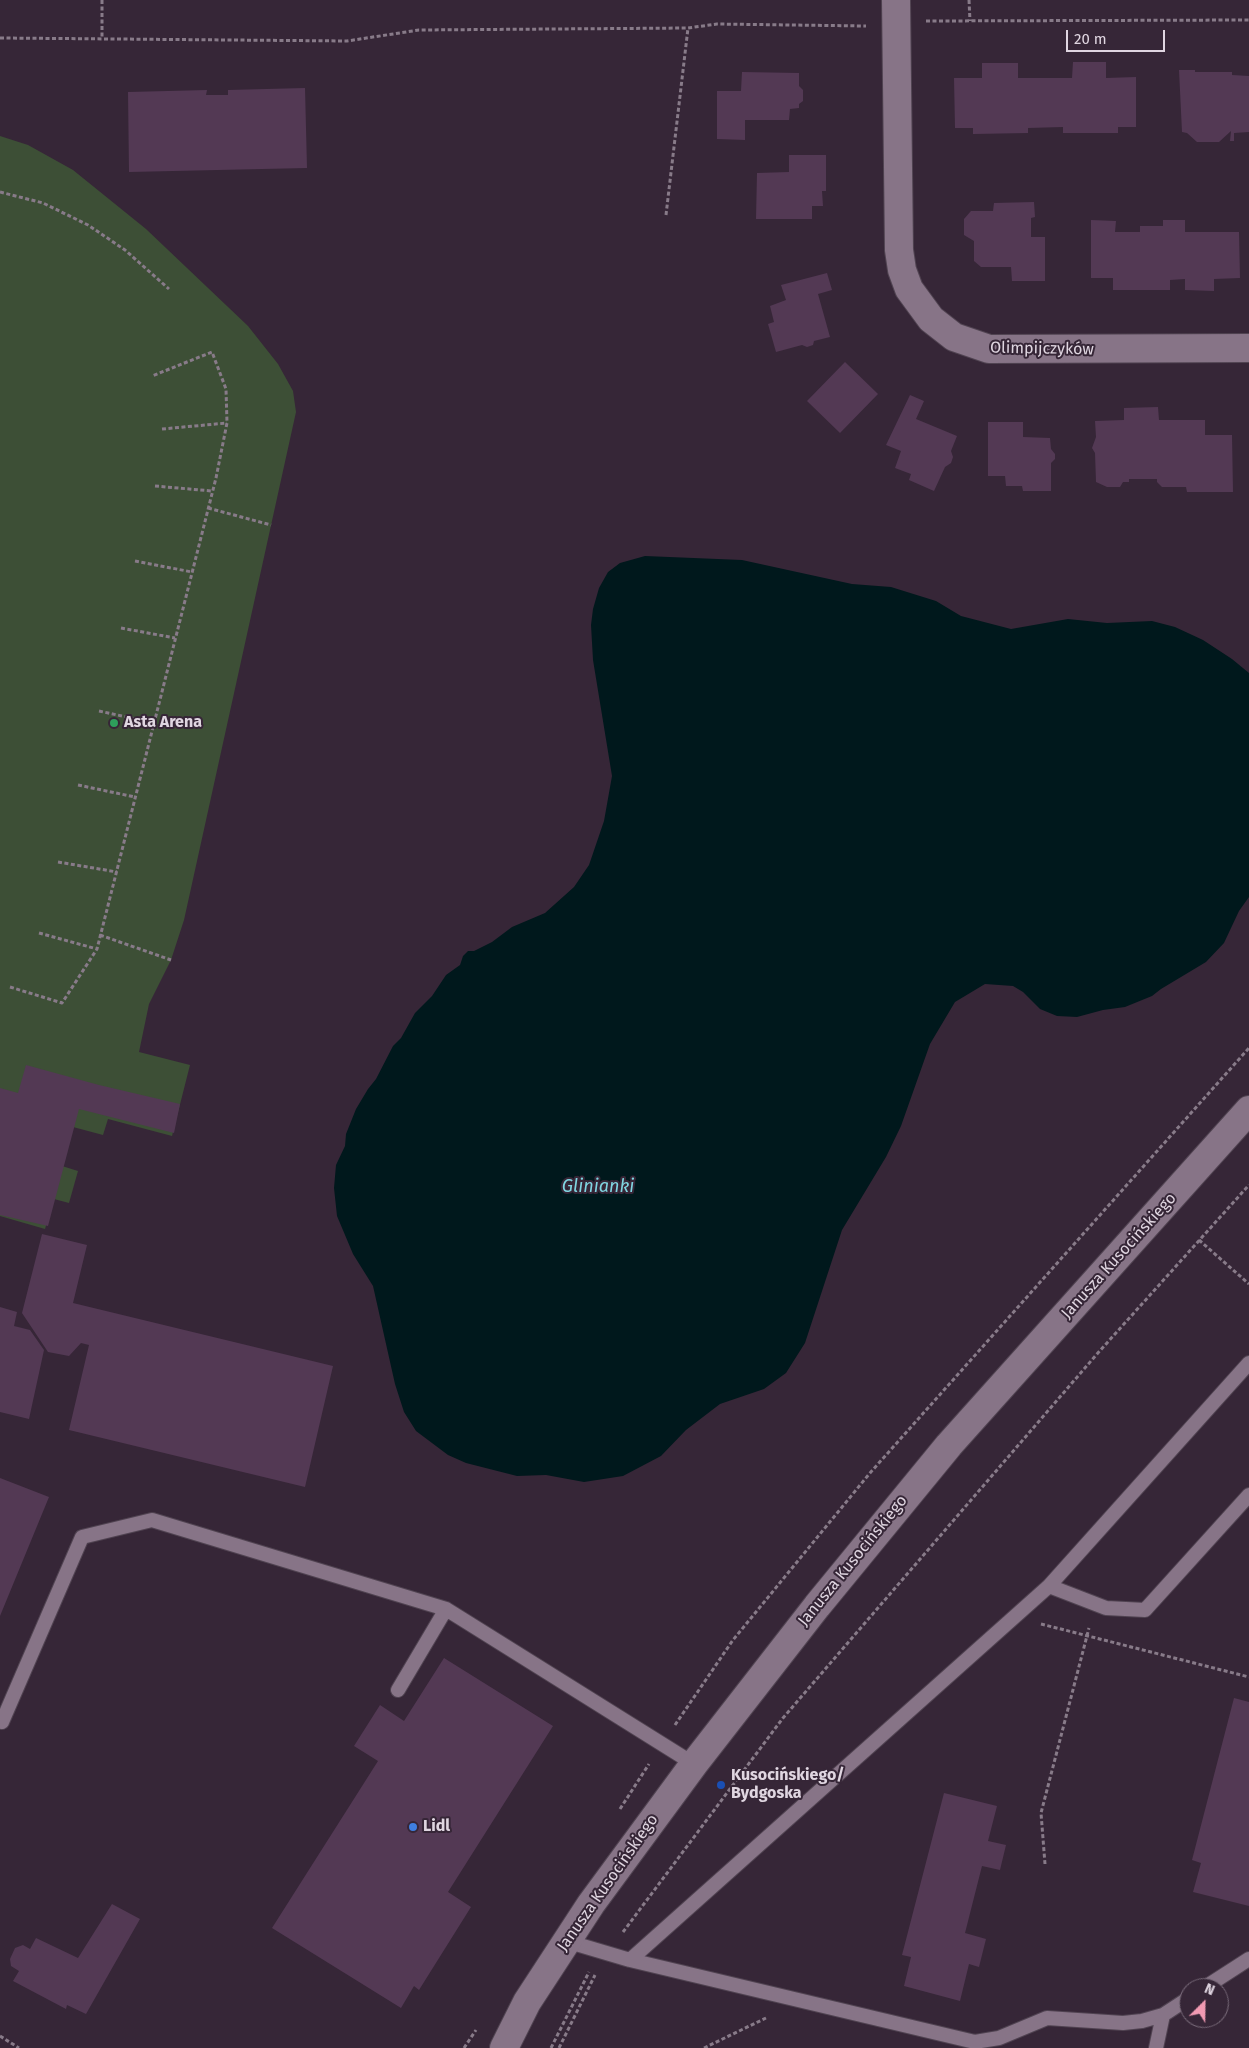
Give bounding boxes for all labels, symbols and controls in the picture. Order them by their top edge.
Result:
scale bar [1069,20,1168,52]
text: 20 m [1074,30,1107,48]
street label: Olimpijczyków [990,338,1094,360]
place label: Asta Arena [124,713,202,733]
marker: Asta Arena [108,717,120,729]
water label: Glinianki [562,1176,634,1198]
street label: Janusza Kusocińskiego [1057,1189,1181,1323]
street label: Janusza Kusocińskiego [794,1492,912,1630]
place label: Kusocińskiego/ Bydgoska [731,1766,845,1804]
marker: Kusocińskiego/ Bydgoska [715,1779,727,1791]
street label: Janusza Kusocińskiego [553,1811,663,1955]
place label: Lidl [423,1817,450,1837]
marker: Lidl [407,1821,419,1833]
north arrow [1179,1978,1229,2028]
text: N [1202,1980,1217,1999]

